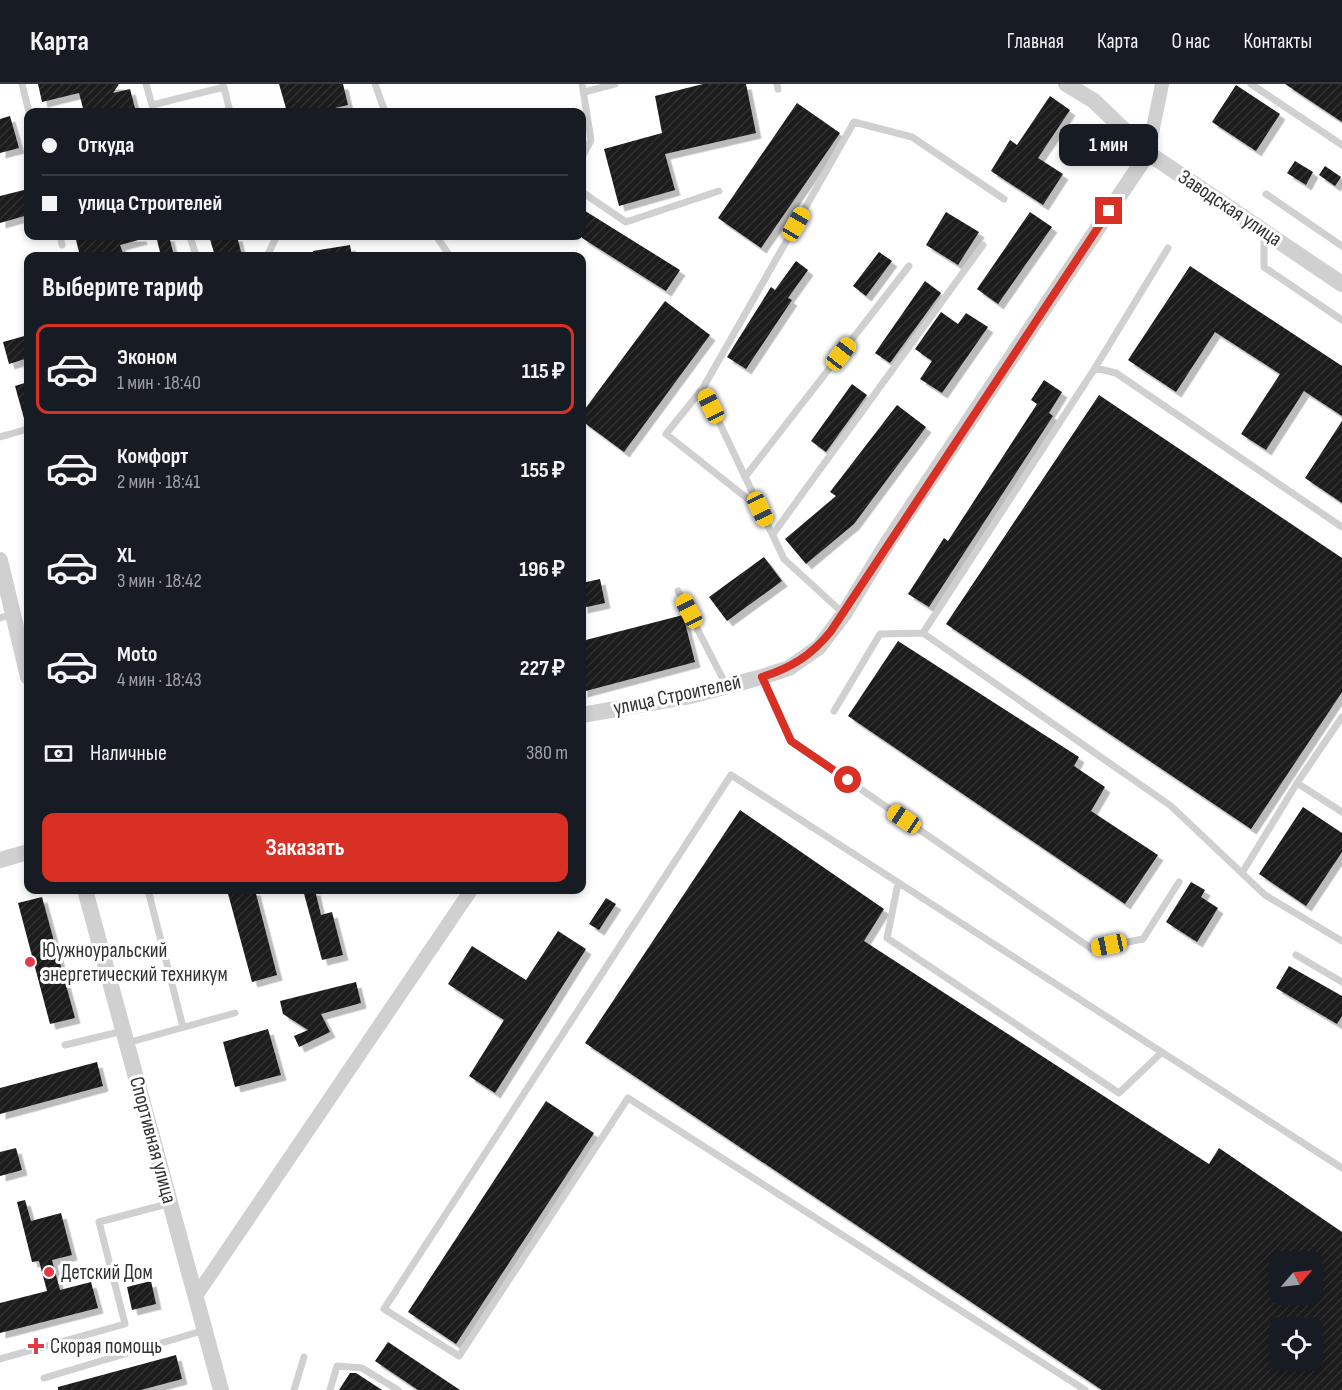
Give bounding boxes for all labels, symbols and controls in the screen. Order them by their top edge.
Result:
text: Карта [30,25,89,58]
text: Главная [1007,29,1064,54]
text: Карта [1097,29,1138,54]
text: О нас [1171,29,1210,54]
text: Контакты [1243,29,1312,54]
callout: 1 мин [1060,124,1158,166]
text: Откуда [78,132,134,159]
text: 1 мин [1089,133,1128,157]
street label: Заводская улица [1173,164,1287,252]
text: улица Строителей [78,190,222,217]
route end [1095,197,1122,224]
car [779,204,813,244]
text: Выберите тариф [42,272,204,304]
car [823,334,859,374]
icon: car [45,342,99,396]
text: Эконом [117,344,177,371]
text: 115 ₽ [522,358,565,385]
text: 1 мин · 18:40 [117,371,201,395]
car [695,386,727,426]
icon: car [45,441,99,495]
text: Комфорт [117,443,188,470]
text: 155 ₽ [521,457,565,484]
text: 2 мин · 18:41 [117,470,200,494]
car [744,489,776,529]
icon: car [45,540,99,594]
text: XL [117,542,136,569]
text: 196 ₽ [519,556,565,583]
text: 3 мин · 18:42 [117,569,202,593]
car [673,591,705,631]
icon: car [45,639,99,693]
text: Moto [117,641,157,668]
text: 227 ₽ [520,655,565,682]
text: 4 мин · 18:43 [117,668,202,692]
street label: улица Строителей [611,669,743,721]
icon: cash [42,737,75,770]
text: Наличные [90,740,167,767]
text: 380 m [526,741,568,765]
route start [834,766,861,793]
car [884,801,924,837]
button: Заказать [42,813,568,882]
car [1090,932,1128,958]
place label: Юужноуральский энергетический техникум [42,938,228,987]
marker: Юужноуральский энергетический техникум [23,955,37,969]
street label: Спортивная улица [124,1074,182,1206]
north arrow [1269,1251,1323,1305]
map controls [1269,1251,1323,1371]
place label: Детский Дом [61,1260,153,1285]
marker: Детский Дом [42,1265,56,1279]
button: locate [1269,1317,1323,1371]
place label: Скорая помощь [50,1334,162,1359]
marker: Скорая помощь [27,1337,45,1355]

